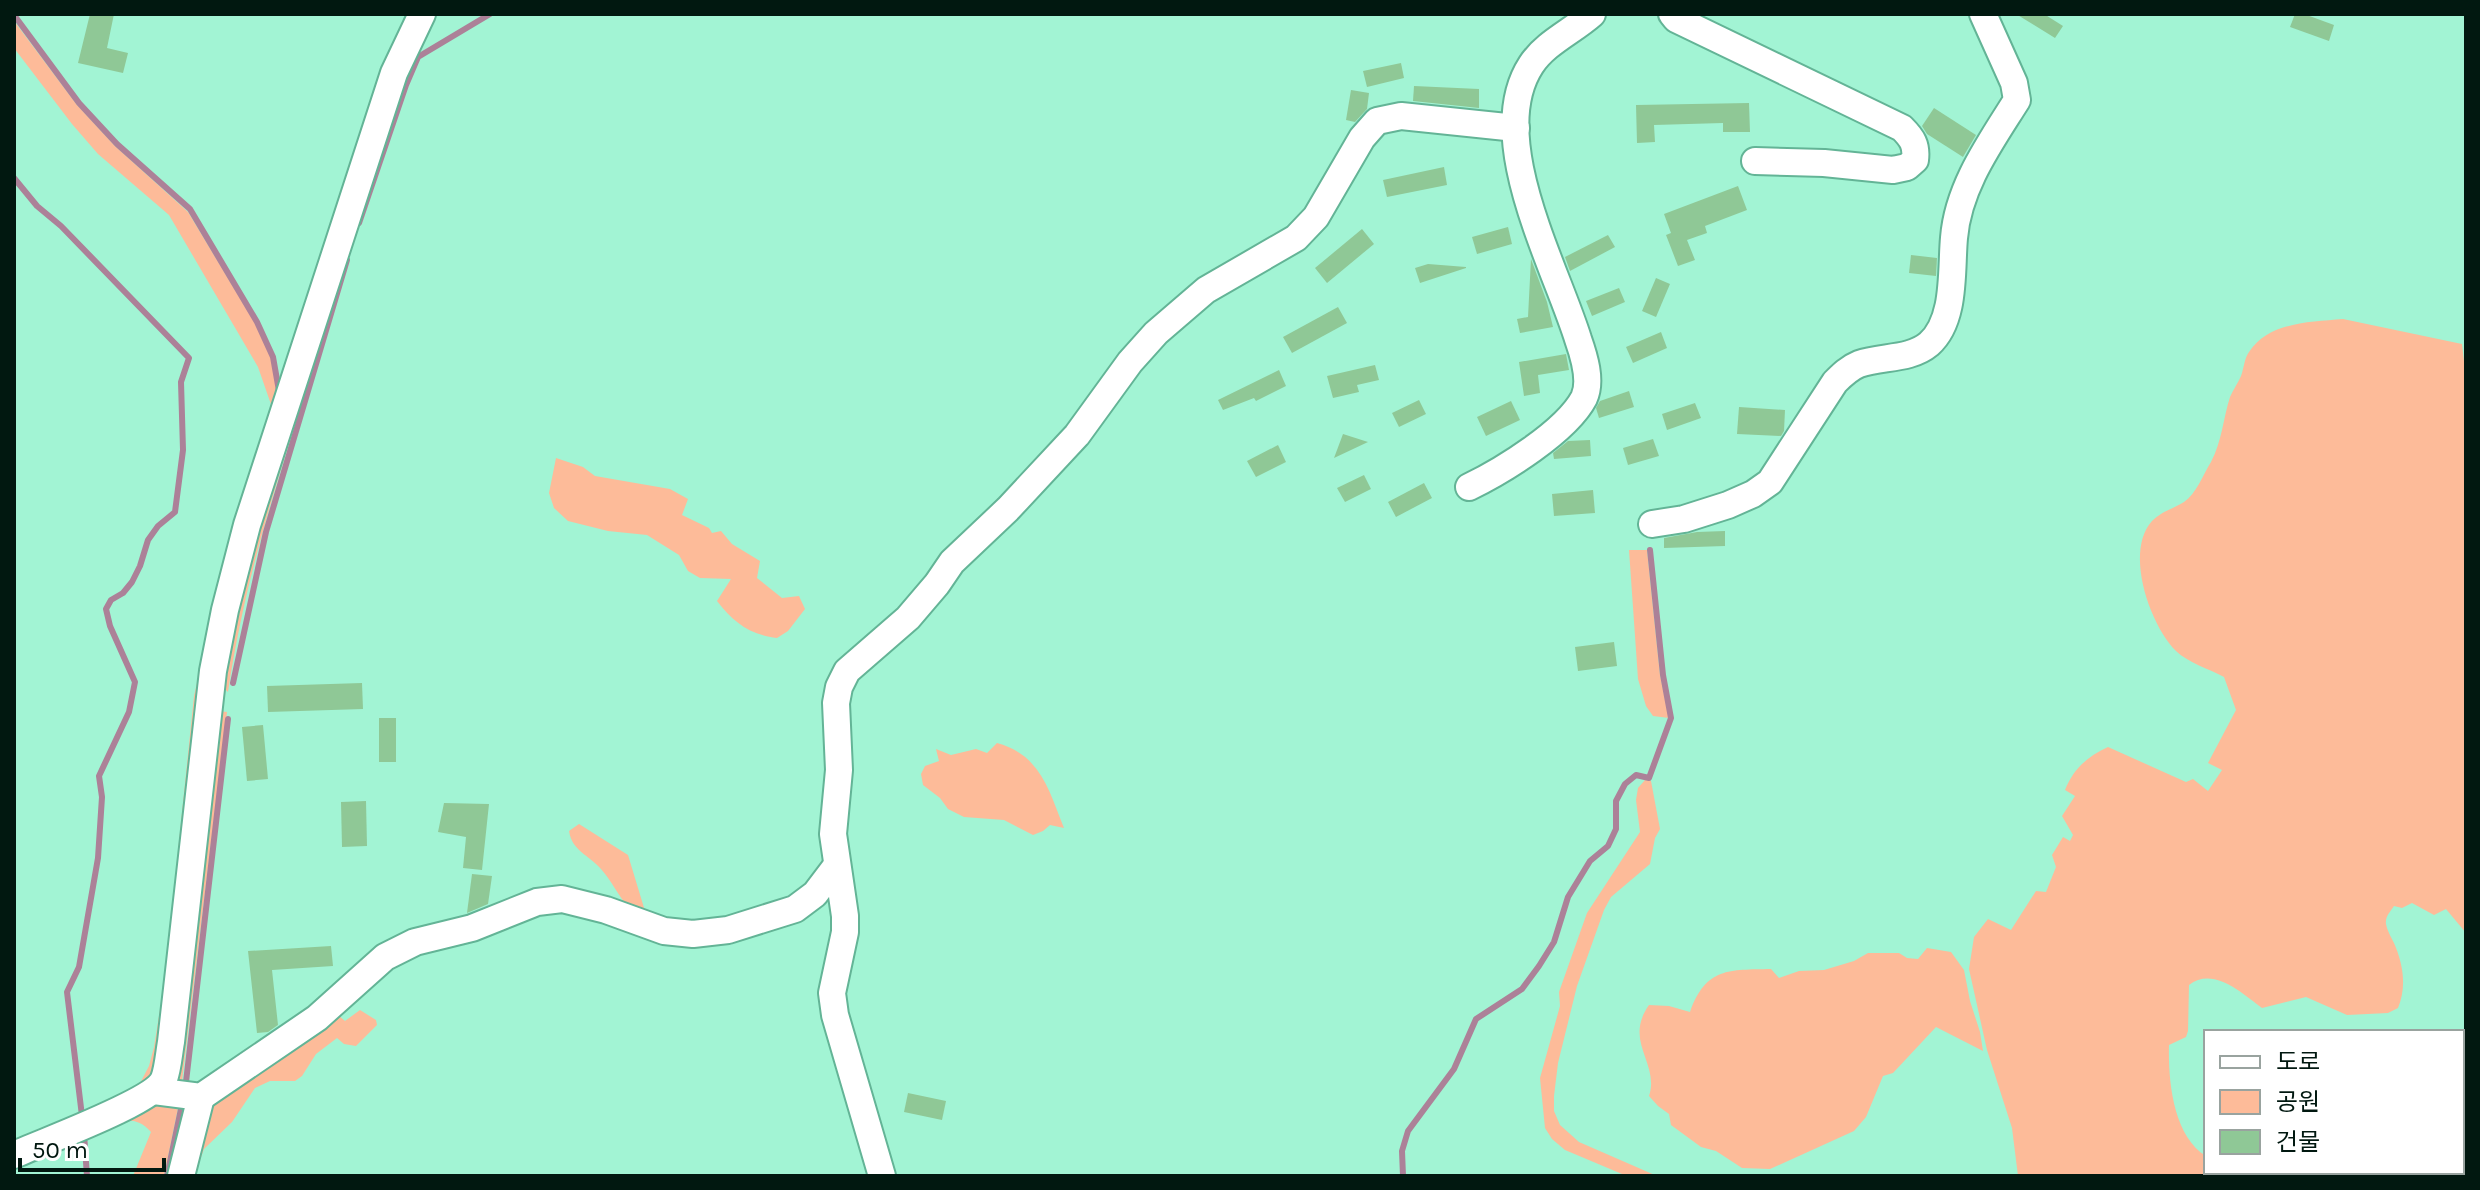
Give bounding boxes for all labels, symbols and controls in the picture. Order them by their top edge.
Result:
legend [2204,1030,2464,1174]
text: 도로 [2276,1048,2320,1076]
text: 공원 [2276,1088,2320,1116]
scale bar [20,1122,164,1172]
text: 건물 [2276,1128,2320,1156]
text: 50 m [32,1136,88,1164]

